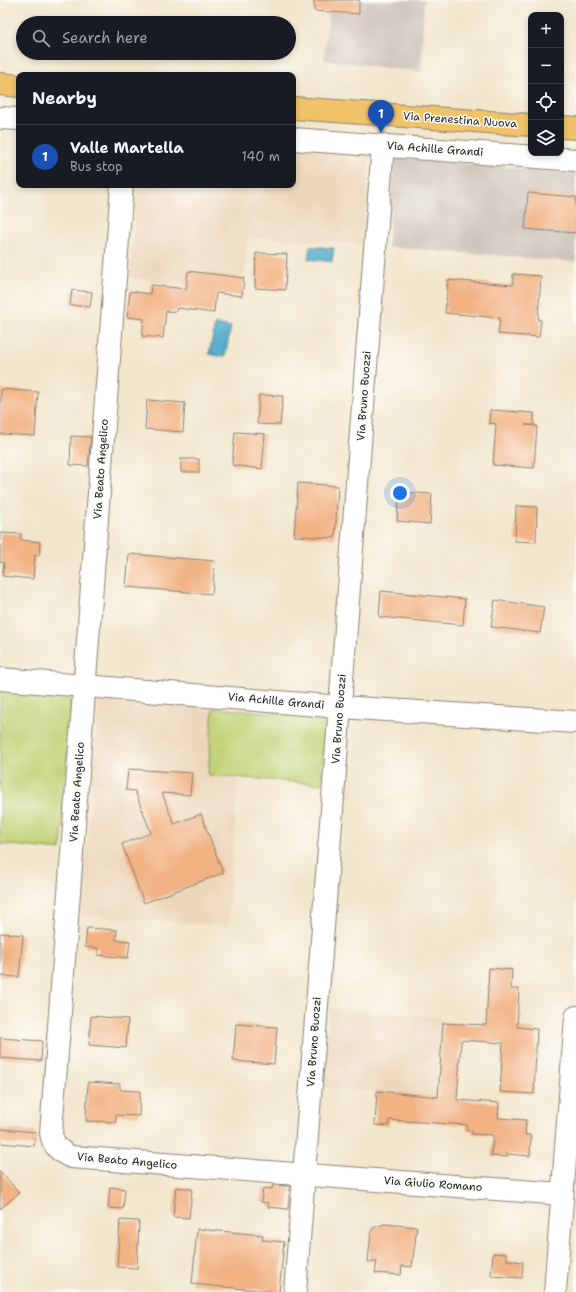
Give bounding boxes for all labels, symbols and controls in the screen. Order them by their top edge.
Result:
map controls [528,12,564,156]
button: + [528,12,564,48]
search box [16,16,296,60]
icon: search [30,27,52,49]
text: Search here [62,28,148,48]
button: − [528,48,564,84]
button: locate [528,84,564,120]
text: Nearby [32,87,97,109]
pin: 1 [368,100,394,133]
street label: Via Prenestina Nuova [402,109,518,131]
button: layers [528,120,564,156]
text: Valle Martella [70,138,184,158]
street label: Via Achille Grandi [386,138,484,160]
text: 1 [42,148,48,165]
text: 140 m [241,148,280,165]
text: Bus stop [70,158,122,175]
street label: Via Bruno Buozzi [353,350,375,442]
street label: Via Beato Angelico [90,418,112,520]
your location [390,483,410,503]
street label: Via Bruno Buozzi [328,673,350,765]
street label: Via Achille Grandi [227,689,325,713]
street label: Via Beato Angelico [66,741,88,843]
street label: Via Bruno Buozzi [303,996,325,1088]
street label: Via Beato Angelico [76,1149,178,1173]
street label: Via Giulio Romano [383,1173,483,1195]

